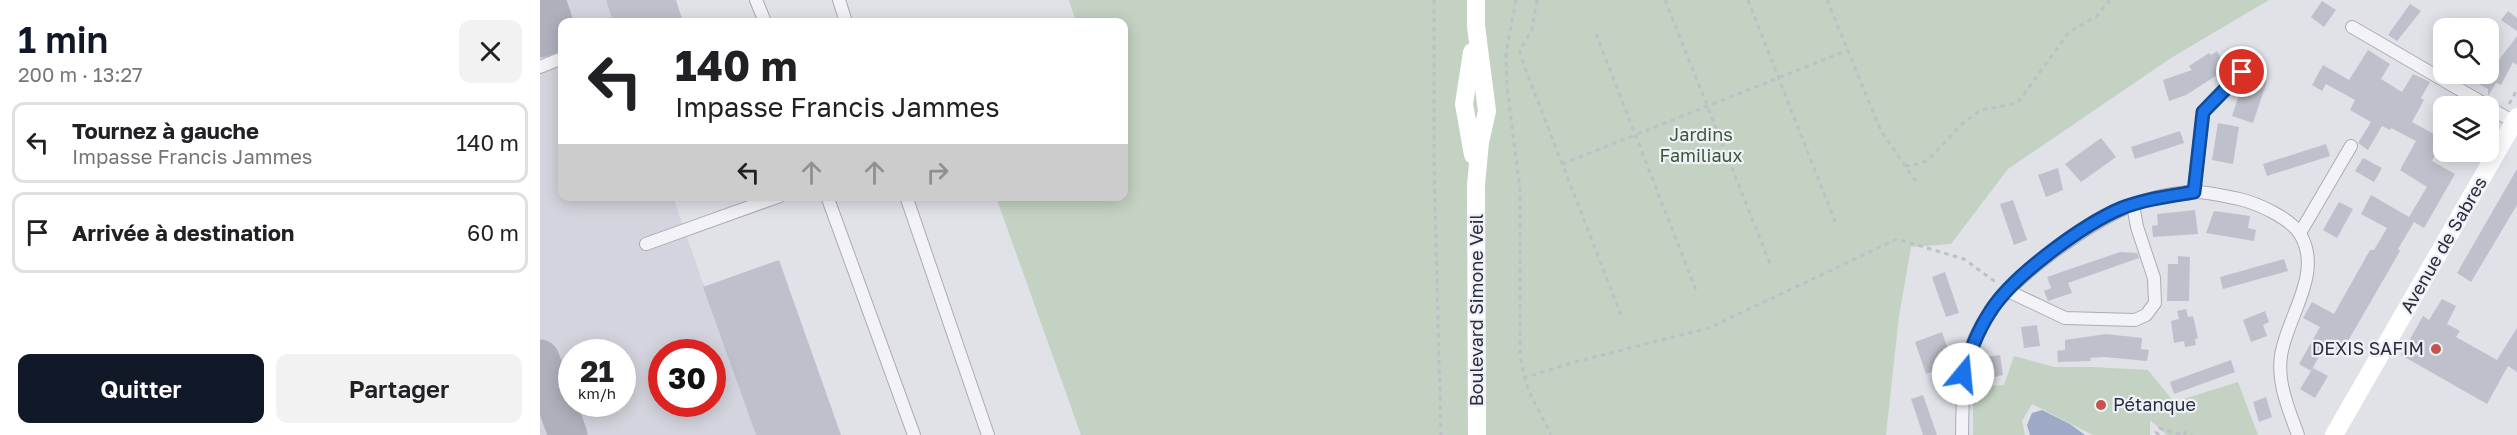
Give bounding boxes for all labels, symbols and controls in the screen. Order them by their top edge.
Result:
text: 1 min [18,18,108,61]
map controls [2433,18,2499,162]
button: search [2433,18,2499,84]
button: close [459,20,522,83]
text: 140 m [675,40,797,90]
icon: left [576,42,654,120]
pin [2216,46,2267,97]
icon: arrive [2225,55,2258,88]
text: 200 m · 13:27 [18,62,143,86]
text: Impasse Francis Jammes [675,91,999,123]
button: layers [2433,96,2499,162]
text: Tournez à gauche [72,117,259,144]
park label: Jardins Familiaux [1660,123,1743,166]
icon: left [21,126,54,159]
text: 140 m [456,129,519,156]
text: Impasse Francis Jammes [72,144,312,168]
icon: left [732,156,765,189]
icon: ahead [795,156,828,189]
icon: ahead [858,156,891,189]
icon: right [921,156,954,189]
street label: Avenue de Sabres [2395,172,2491,317]
street label: Boulevard Simone Veil [1465,213,1487,406]
icon: arrive [21,216,54,249]
text: Arrivée à destination [72,219,294,246]
text: 60 m [467,219,519,246]
place label: DEXIS SAFIM [2312,337,2424,359]
speed limit sign: 30 [648,339,726,417]
position arrow [1931,342,1995,406]
marker: DEXIS SAFIM [2429,342,2443,356]
text: 21 [580,353,614,389]
button: Quitter [18,354,264,423]
button: Partager [276,354,522,423]
text: km/h [578,384,616,402]
place label: Pétanque [2113,393,2196,415]
marker: Pétanque [2094,398,2108,412]

